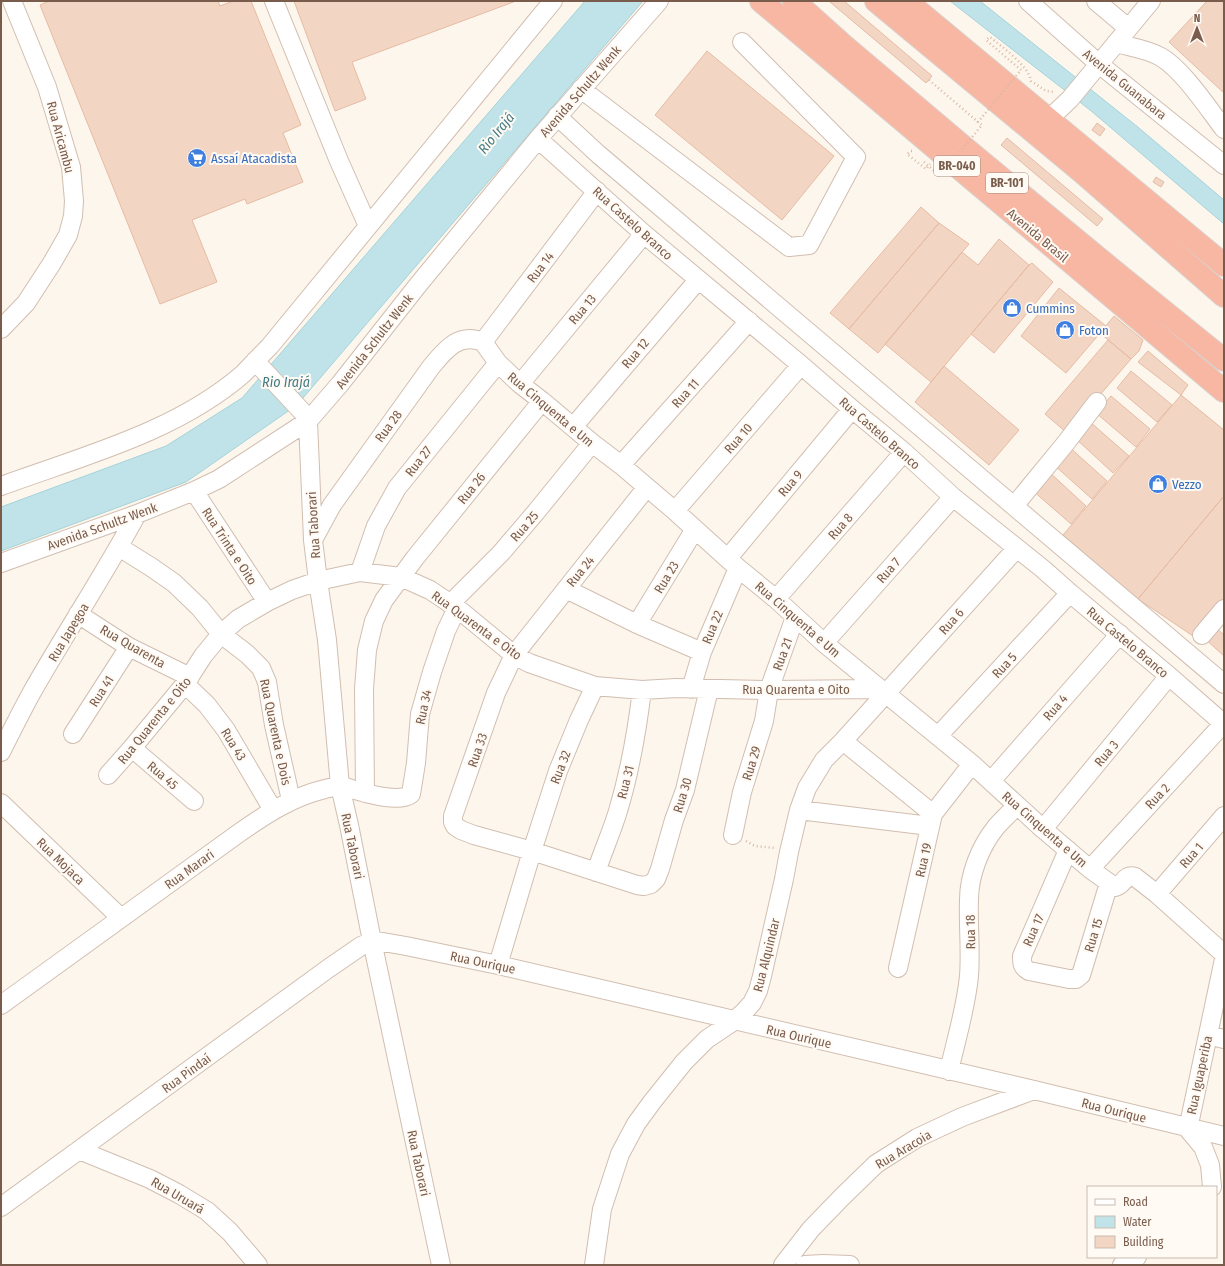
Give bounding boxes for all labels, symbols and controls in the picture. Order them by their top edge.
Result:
north arrow [1177,8,1217,48]
text: N [1194,12,1200,25]
street label: Avenida Schultz Wenk [537,42,625,140]
street label: Avenida Guanabara [1080,46,1169,123]
street label: Rua Aricambu [44,100,77,175]
water label: Rio Irajá [475,109,518,157]
supermarket icon: Assaí Atacadista [186,147,208,169]
place label: Assaí Atacadista [211,151,297,166]
road number: BR-040 [934,156,980,176]
road number: BR-101 [986,173,1028,193]
street label: Rua Castelo Branco [590,184,676,263]
street label: Avenida Brasil [1004,205,1072,266]
street label: Rua 14 [524,249,557,286]
street label: Avenida Schultz Wenk [333,290,417,392]
street label: Rua 13 [566,291,599,327]
shop icon: Cummins [1001,297,1023,319]
place label: Cummins [1026,301,1075,316]
shop icon: Foton [1054,319,1076,341]
place label: Foton [1079,323,1109,338]
street label: Rua 12 [619,335,652,371]
street label: Rua Cinquenta e Um [505,369,597,450]
water label: Rio Irajá [262,374,310,391]
street label: Rua 11 [669,376,702,411]
street label: Rua Castelo Branco [836,394,923,473]
street label: Rua 28 [372,408,405,445]
street label: Rua 10 [721,420,756,457]
street label: Rua 27 [402,443,435,479]
street label: Rua 9 [775,467,806,499]
street label: Rua 26 [454,470,488,507]
shop icon: Vezzo [1147,473,1169,495]
place label: Vezzo [1172,477,1202,492]
street label: Rua Taborari [304,491,323,559]
street label: Avenida Schultz Wenk [45,499,160,553]
street label: Rua Trinta e Oito [199,505,260,588]
street label: Rua 25 [507,508,542,544]
street label: Rua 8 [825,510,856,542]
street label: Rua 24 [564,553,597,590]
street label: Rua 7 [873,555,903,586]
street label: Rua 23 [651,558,682,596]
street label: Rua Cinquenta e Um [752,578,843,660]
street label: Rua Quarenta e Oito [429,588,525,663]
street label: Rua Japegoa [45,600,92,664]
street label: Rua Castelo Branco [1084,604,1172,681]
street label: Rua 6 [936,605,967,637]
street label: Rua 22 [699,608,726,646]
street label: Rua Quarenta [98,622,168,671]
street label: Rua 21 [770,636,795,673]
street label: Rua 5 [989,649,1020,681]
street label: Rua 41 [86,673,117,710]
street label: Rua Quarenta e Oito [115,674,194,767]
street label: Rua Quarenta e Dois [257,678,294,787]
street label: Rua Quarenta e Oito [742,682,850,697]
street label: Rua 34 [412,688,435,726]
street label: Rua 4 [1040,691,1071,723]
street label: Rua 43 [218,725,249,763]
street label: Rua 33 [465,731,490,769]
street label: Rua 3 [1091,737,1122,769]
street label: Rua 29 [739,744,764,782]
street label: Rua 32 [547,748,574,786]
street label: Rua 45 [144,758,181,793]
street label: Rua 31 [614,764,637,800]
street label: Rua 30 [670,776,695,815]
street label: Rua 2 [1142,780,1173,812]
street label: Rua Cinquenta e Um [999,788,1090,870]
street label: Rua Taborari [338,812,367,880]
street label: Rua Mojaca [34,835,88,888]
street label: Rua 1 [1176,840,1206,871]
street label: Rua 19 [912,842,935,879]
street label: Rua Marari [162,847,217,892]
street label: Rua 17 [1020,912,1047,949]
street label: Rua 18 [963,914,978,950]
street label: Rua Alquindar [750,916,783,993]
street label: Rua 15 [1081,917,1106,954]
street label: Rua Ourique [449,948,517,977]
street label: Rua Ourique [765,1022,833,1051]
street label: Rua Iguaperiba [1184,1034,1215,1116]
street label: Rua Pindaí [159,1051,214,1096]
street label: Rua Ourique [1080,1095,1148,1126]
street label: Rua Aracoia [873,1127,934,1172]
street label: Rua Taborari [404,1129,433,1197]
street label: Rua Uruará [148,1174,207,1217]
legend [1087,1186,1217,1258]
text: Road [1123,1195,1148,1209]
text: Water [1123,1215,1152,1229]
text: Building [1123,1235,1164,1249]

